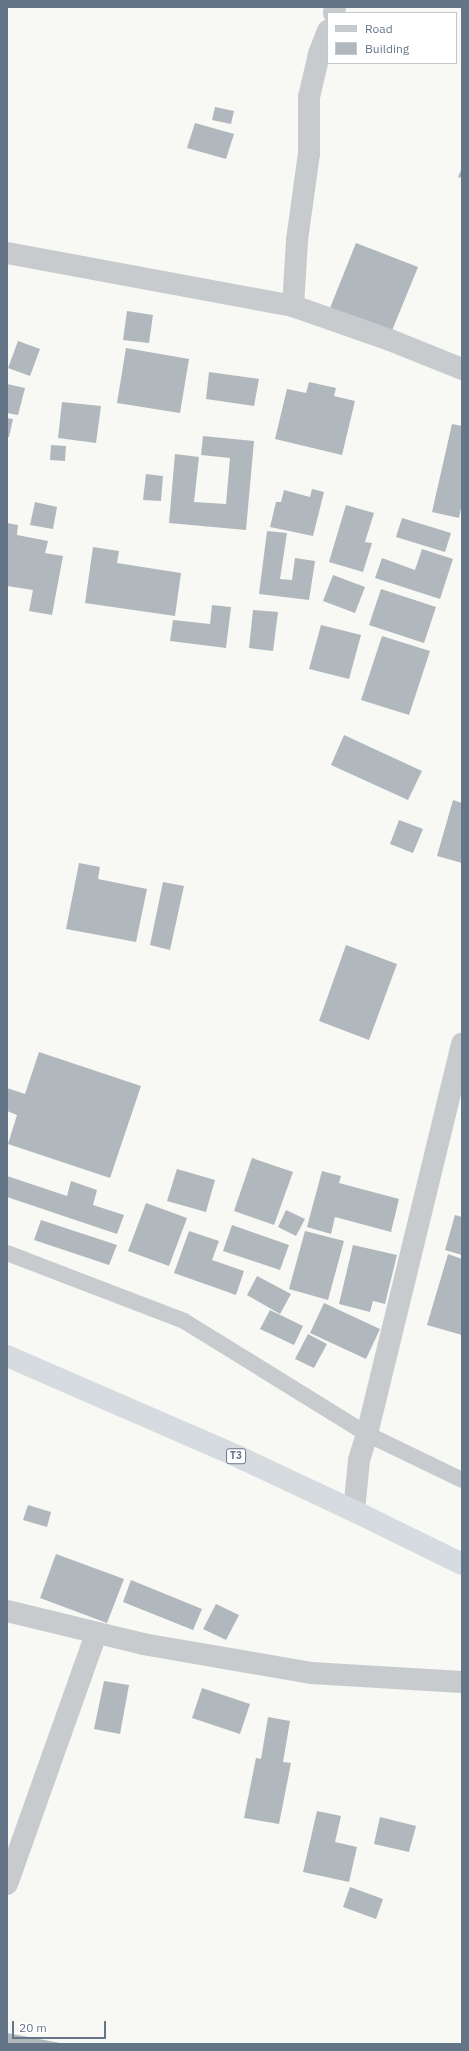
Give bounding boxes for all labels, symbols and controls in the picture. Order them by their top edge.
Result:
legend [327,12,457,64]
text: Road [365,21,393,36]
text: Building [365,41,409,56]
road number: T3 [226,1448,246,1464]
scale bar [14,2013,108,2039]
text: 20 m [19,2020,47,2035]

